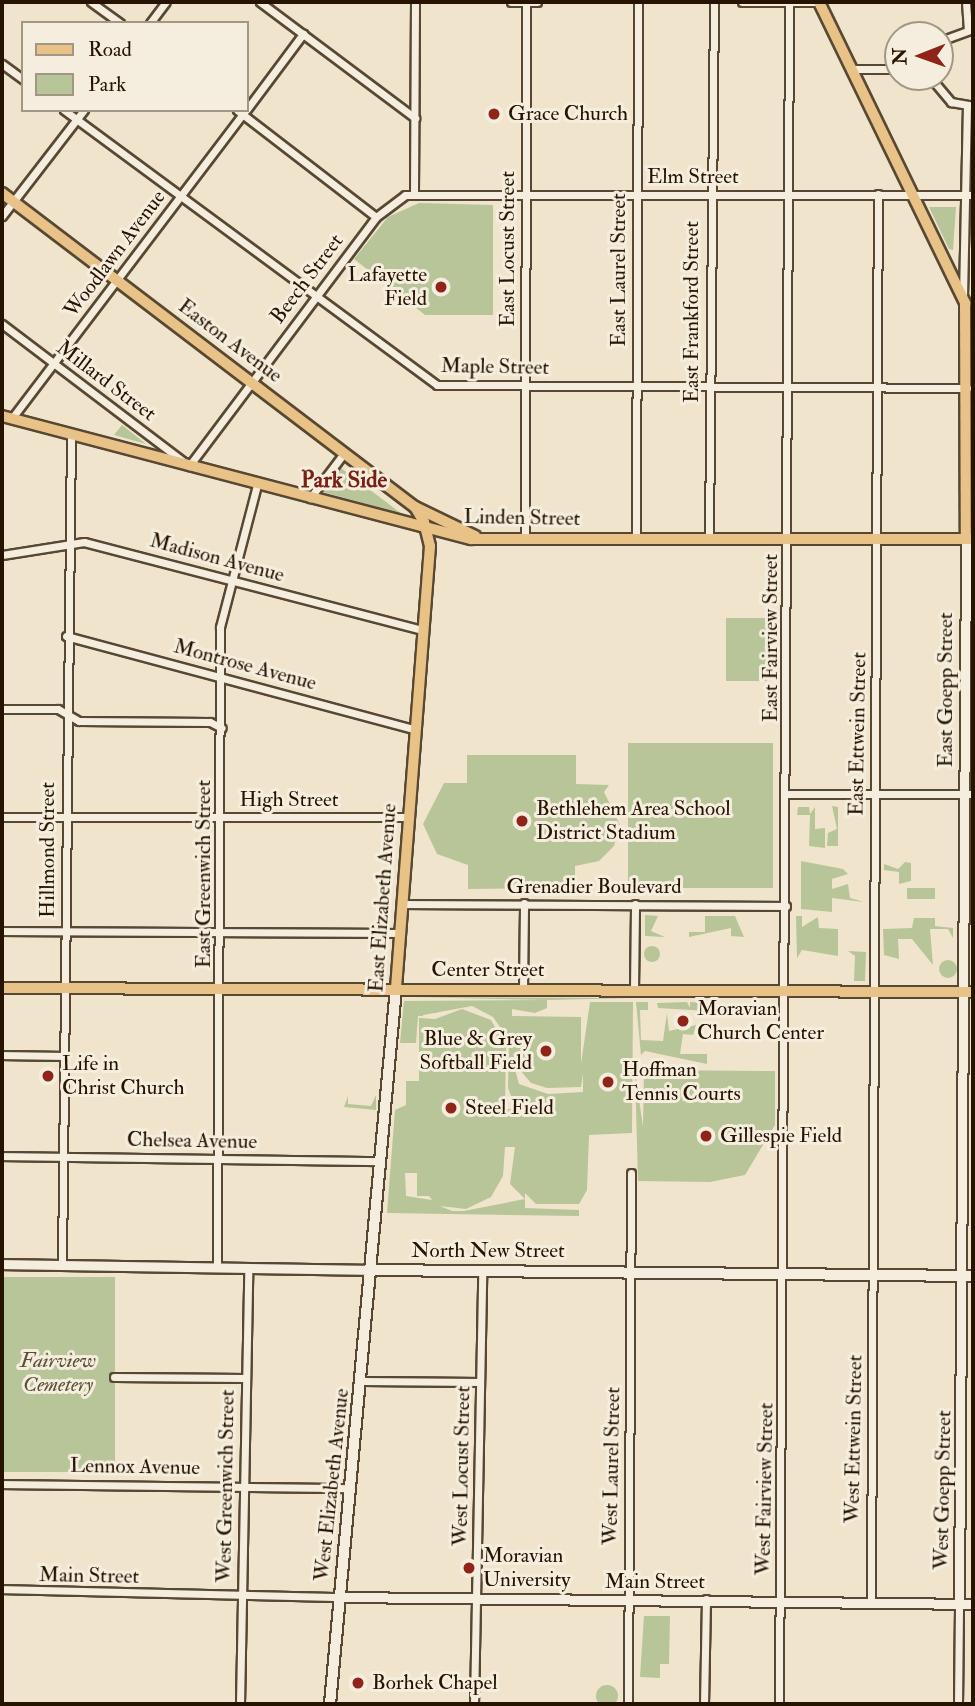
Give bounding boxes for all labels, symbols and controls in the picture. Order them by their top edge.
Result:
legend [21,21,248,112]
north arrow [884,21,954,91]
text: Road [88,36,132,63]
text: N [888,48,912,65]
text: Park [88,71,126,98]
place label: Grace Church [508,101,628,127]
marker: Grace Church [486,106,502,122]
street label: Elm Street [647,164,739,190]
street label: East Locust Street [495,171,521,327]
street label: Woodlawn Avenue [59,185,171,323]
street label: East Laurel Street [606,193,632,347]
street label: East Frankford Street [679,221,705,403]
street label: Beech Street [265,229,349,329]
place label: Lafayette Field [348,262,427,312]
marker: Lafayette Field [433,279,449,295]
street label: Easton Avenue [173,294,287,388]
street label: Millard Street [51,335,161,427]
street label: Maple Street [441,353,549,381]
district label: Park Side [301,466,387,494]
street label: Linden Street [464,504,580,532]
street label: Madison Avenue [147,528,287,588]
street label: East Fairview Street [758,554,784,722]
street label: East Goepp Street [933,613,959,767]
street label: Montrose Avenue [171,634,319,696]
street label: East Ettwein Street [844,652,872,816]
street label: East Greenwich Street [191,780,217,968]
street label: Hillmond Street [35,782,61,918]
street label: High Street [239,787,339,813]
place label: Bethlehem Area School District Stadium [536,796,731,846]
street label: East Elizabeth Avenue [364,803,402,993]
marker: Bethlehem Area School District Stadium [514,813,530,829]
street label: Grenadier Boulevard [507,874,681,900]
street label: Center Street [431,957,545,983]
place label: Moravian Church Center [697,996,824,1046]
marker: Moravian Church Center [675,1013,691,1029]
place label: Blue & Grey Softball Field [420,1026,532,1076]
marker: Blue & Grey Softball Field [538,1043,554,1059]
place label: Life in Christ Church [62,1051,185,1101]
place label: Hoffman Tennis Courts [622,1057,741,1107]
marker: Life in Christ Church [40,1068,56,1084]
marker: Hoffman Tennis Courts [600,1074,616,1090]
place label: Steel Field [465,1095,554,1121]
marker: Steel Field [443,1100,459,1116]
place label: Gillespie Field [720,1123,842,1149]
street label: Chelsea Avenue [127,1127,257,1155]
marker: Gillespie Field [698,1128,714,1144]
street label: North New Street [411,1238,565,1264]
park label: Fairview Cemetery [20,1348,96,1398]
street label: West Ettwein Street [840,1355,868,1523]
street label: West Locust Street [448,1386,476,1546]
street label: West Elizabeth Avenue [309,1387,355,1583]
street label: West Laurel Street [598,1387,626,1545]
street label: West Greenwich Street [212,1389,240,1583]
street label: West Fairview Street [751,1402,779,1576]
street label: West Goepp Street [929,1410,957,1570]
street label: Lennox Avenue [70,1453,200,1481]
place label: Moravian University [483,1543,571,1593]
marker: Moravian University [461,1560,477,1576]
street label: Main Street [39,1563,139,1589]
street label: Main Street [605,1569,705,1595]
place label: Borhek Chapel [372,1670,498,1696]
marker: Borhek Chapel [350,1675,366,1691]

